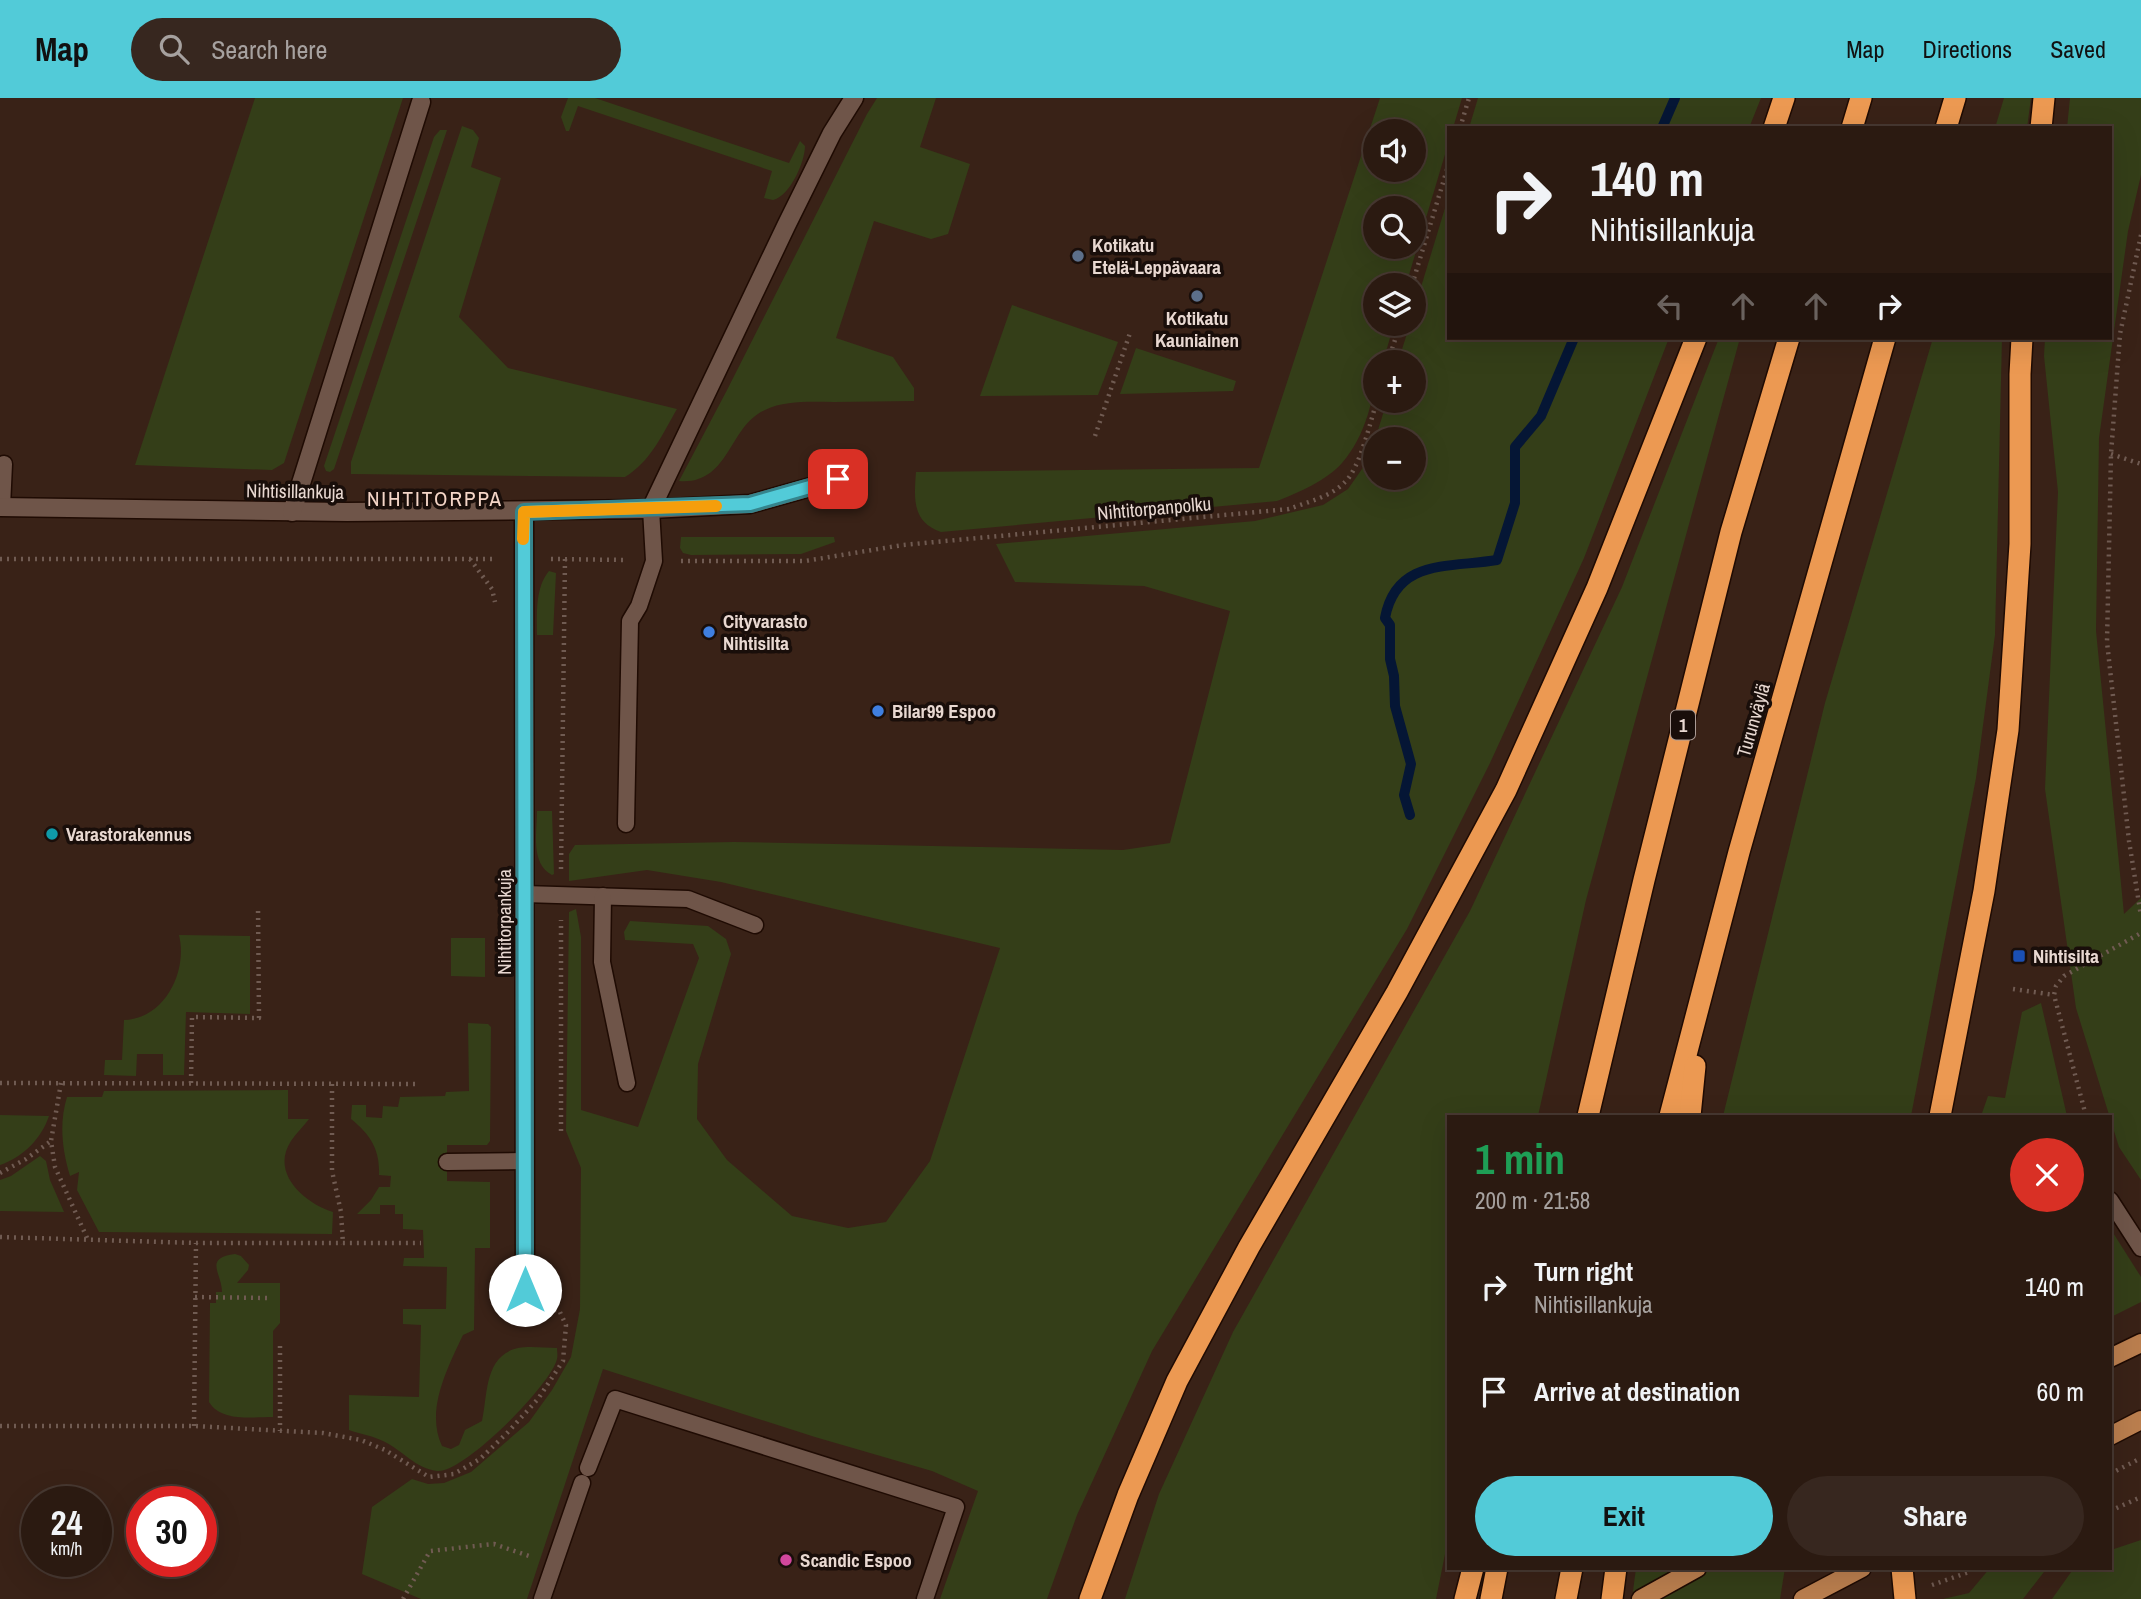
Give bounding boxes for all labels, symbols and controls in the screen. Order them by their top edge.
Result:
search box [131,18,621,81]
text: Map [35,27,89,71]
icon: search [155,30,193,68]
text: Search here [211,32,327,67]
text: Map [1846,33,1884,65]
text: Directions [1922,33,2012,65]
text: Saved [2050,33,2106,65]
map controls [1363,119,1426,490]
button: sound [1363,119,1426,182]
text: 140 m [1590,145,1704,211]
icon: right [1475,154,1566,245]
button: search [1363,196,1426,259]
text: Nihtisillankuja [1590,208,1755,251]
place label: Kotikatu Etelä-Leppävaara [1092,232,1221,280]
marker: Kotikatu Etelä-Leppävaara [1070,248,1086,264]
button: layers [1363,273,1426,336]
icon: left [1651,287,1689,325]
icon: ahead [1724,287,1762,325]
icon: ahead [1797,287,1835,325]
icon: right [1870,287,1908,325]
marker: Kotikatu Kauniainen [1189,288,1205,304]
place label: Kotikatu Kauniainen [1155,305,1239,353]
button: + [1363,350,1426,413]
button: − [1363,427,1426,490]
pin [808,449,868,509]
icon: arrive [819,460,857,498]
street label: Nihtisillankuja [246,477,344,505]
district label: NIHTITORPPA [367,484,503,513]
street label: Nihtitorpanpolku [1096,490,1212,526]
place label: Cityvarasto Nihtisilta [723,608,808,656]
marker: Cityvarasto Nihtisilta [701,624,717,640]
street label: Turunväylä [1730,680,1776,760]
place label: Bilar99 Espoo [892,698,996,724]
marker: Bilar99 Espoo [870,703,886,719]
road number: 1 [1671,710,1695,740]
place label: Varastorakennus [66,821,192,847]
marker: Varastorakennus [44,826,60,842]
street label: Nihtitorpankuja [491,869,517,975]
place label: Nihtisilta [2033,943,2099,969]
marker: Nihtisilta [2011,948,2027,964]
text: 1 min [1475,1131,1565,1187]
button: close [2010,1138,2084,1212]
text: 200 m · 21:58 [1475,1185,1590,1216]
position arrow [488,1253,562,1327]
text: Turn right [1534,1254,1633,1289]
icon: right [1475,1268,1513,1306]
text: 140 m [2025,1269,2084,1304]
text: Nihtisillankuja [1534,1289,1652,1320]
icon: arrive [1475,1373,1513,1411]
text: Arrive at destination [1534,1374,1740,1409]
text: 60 m [2037,1374,2084,1409]
button: Exit [1475,1476,1773,1556]
button: Share [1787,1476,2084,1556]
speed limit sign: 30 [126,1486,217,1577]
text: 24 [51,1499,82,1546]
text: km/h [51,1536,83,1561]
place label: Scandic Espoo [800,1547,912,1573]
marker: Scandic Espoo [778,1552,794,1568]

